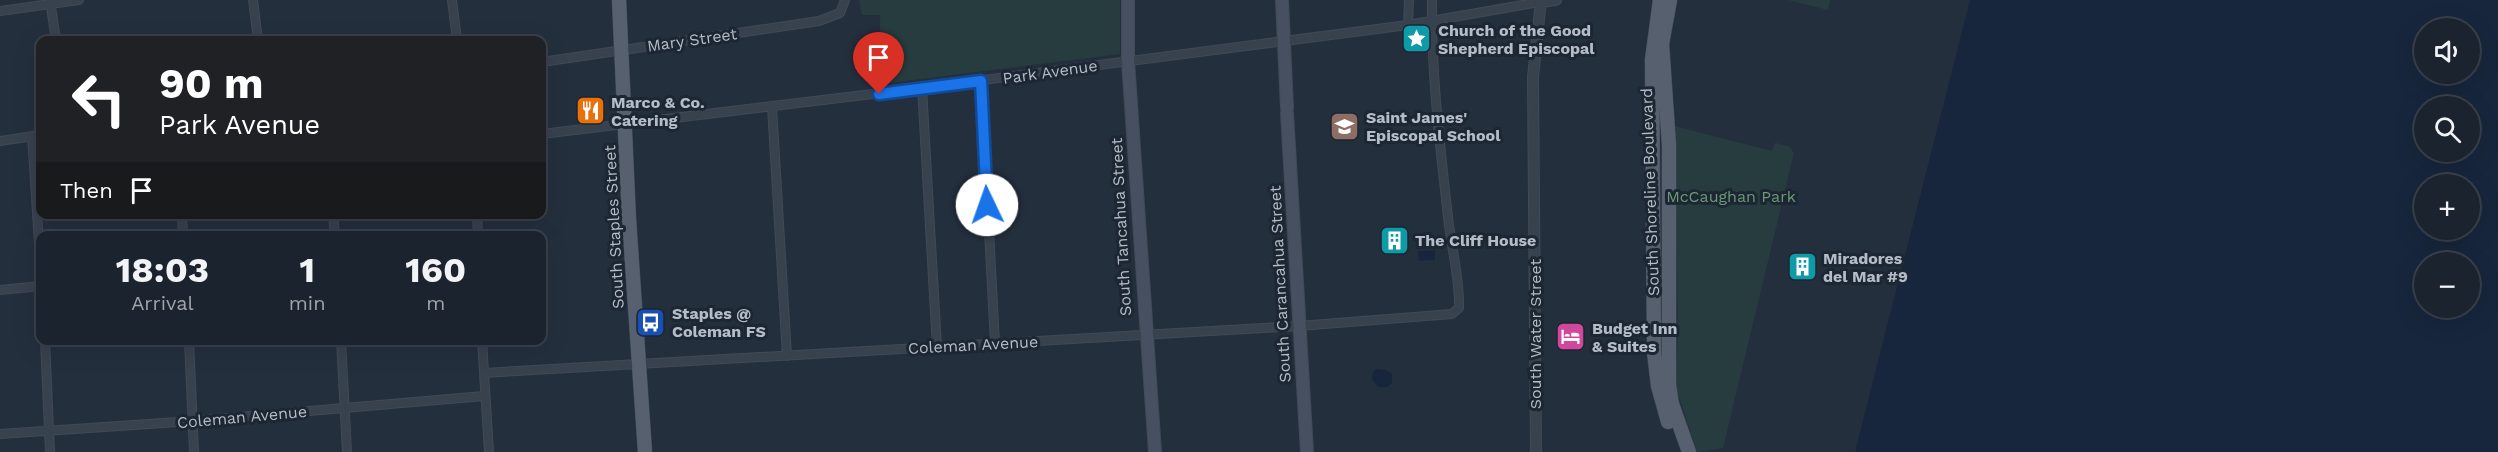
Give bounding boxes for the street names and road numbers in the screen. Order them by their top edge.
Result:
street label: Mary Street [646,24,738,56]
street label: Park Avenue [1001,56,1099,88]
street label: South Shoreline Boulevard [1637,88,1663,296]
street label: South Tancahua Street [1107,137,1135,317]
street label: South Staples Street [600,144,628,309]
street label: South Carancahua Street [1265,185,1295,383]
street label: South Water Street [1526,258,1545,409]
street label: Coleman Avenue [907,332,1039,358]
street label: Coleman Avenue [176,402,308,432]

